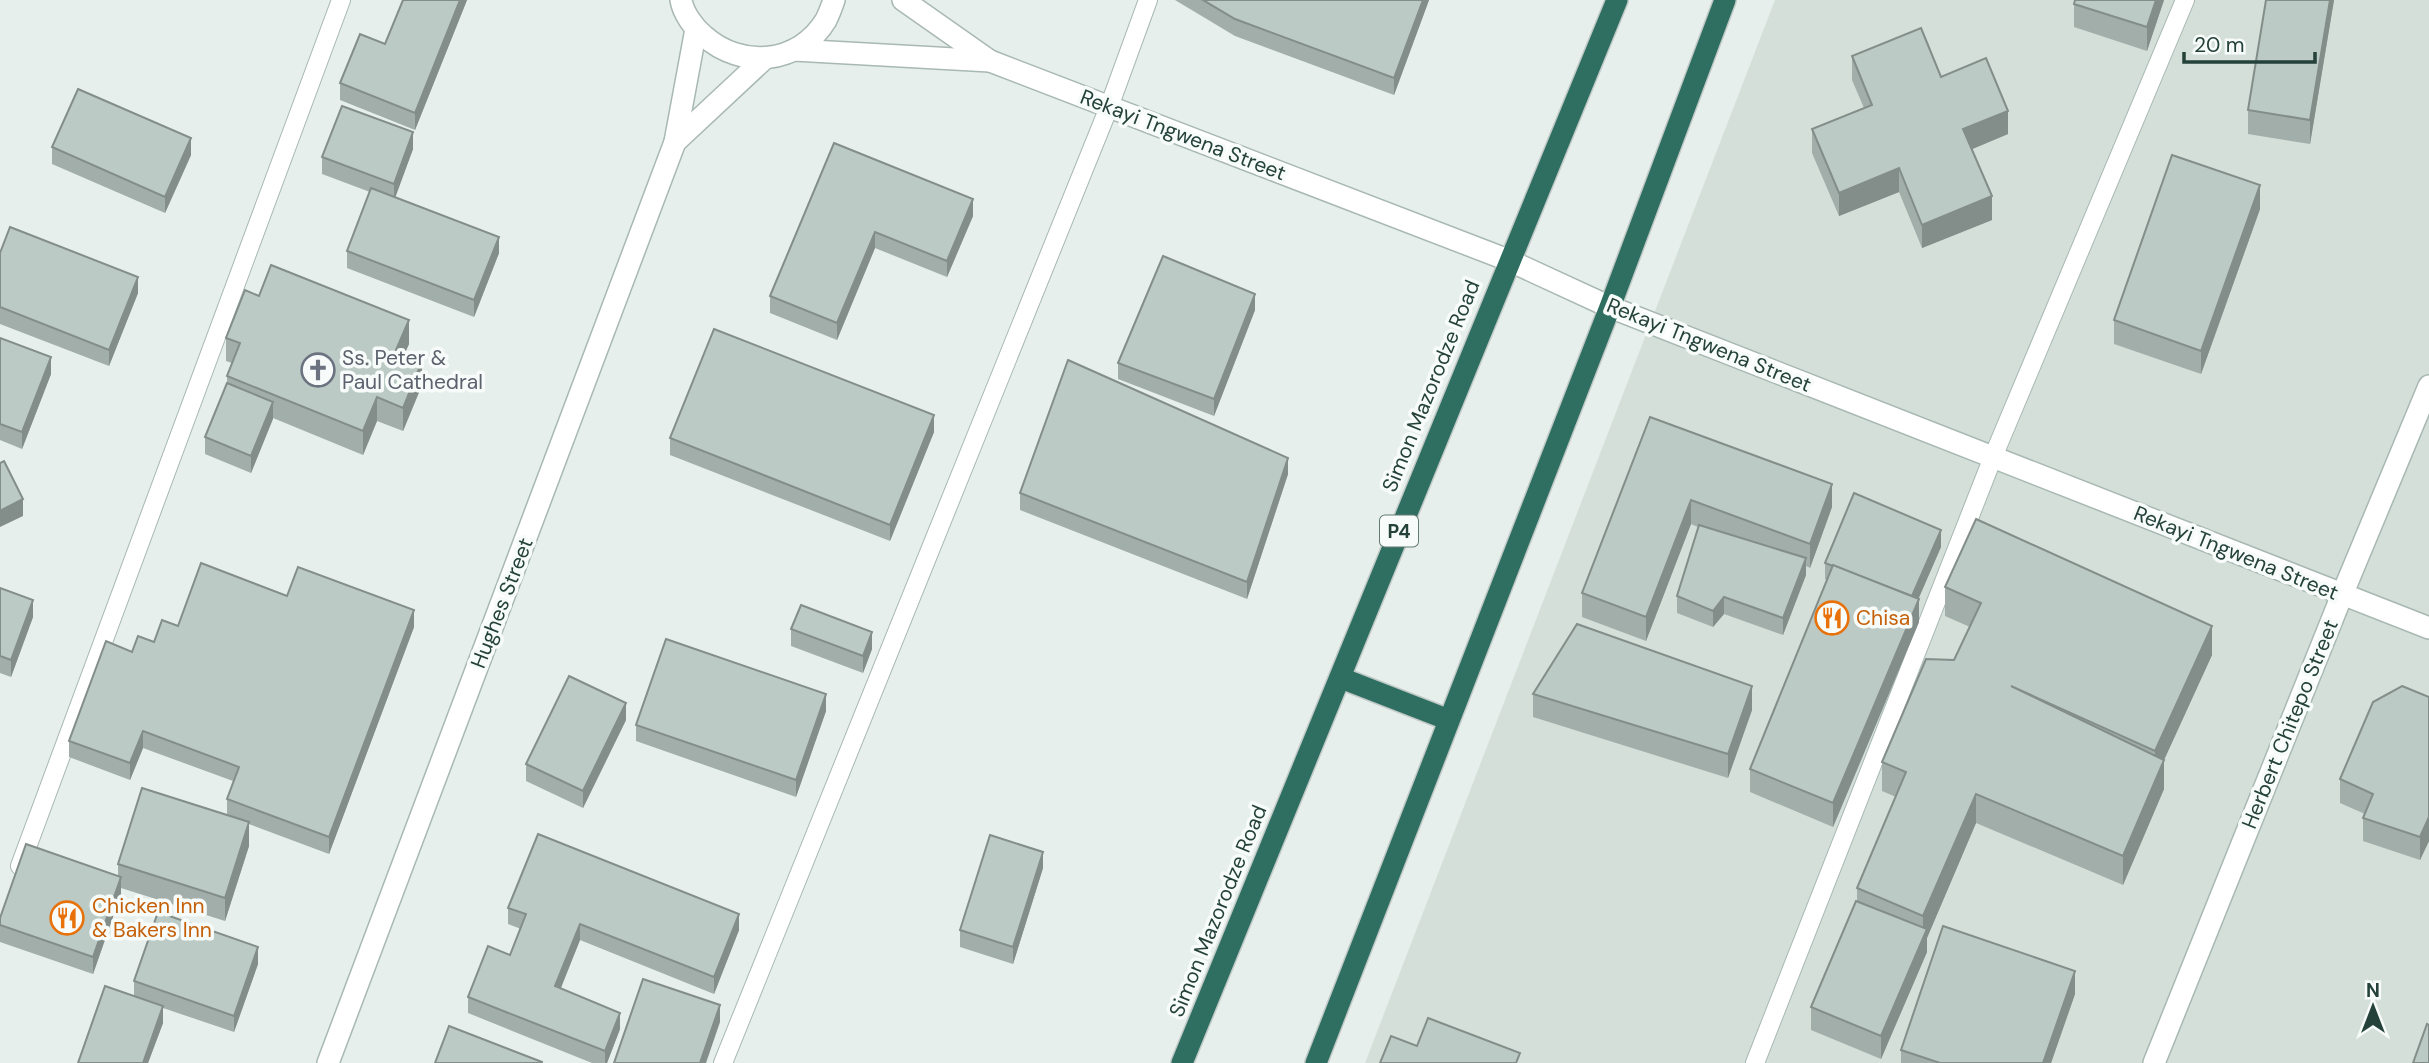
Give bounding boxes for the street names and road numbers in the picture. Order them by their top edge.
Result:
street label: Rekayi Tngwena Street [1076,83,1290,187]
street label: Simon Mazorodze Road [1376,276,1486,496]
street label: Rekayi Tngwena Street [1603,291,1815,399]
street label: Rekayi Tngwena Street [2130,499,2342,607]
road number: P4 [1380,516,1418,546]
street label: Hughes Street [464,534,540,672]
street label: Herbert Chitepo Street [2235,615,2345,833]
street label: Simon Mazorodze Road [1163,801,1273,1021]

